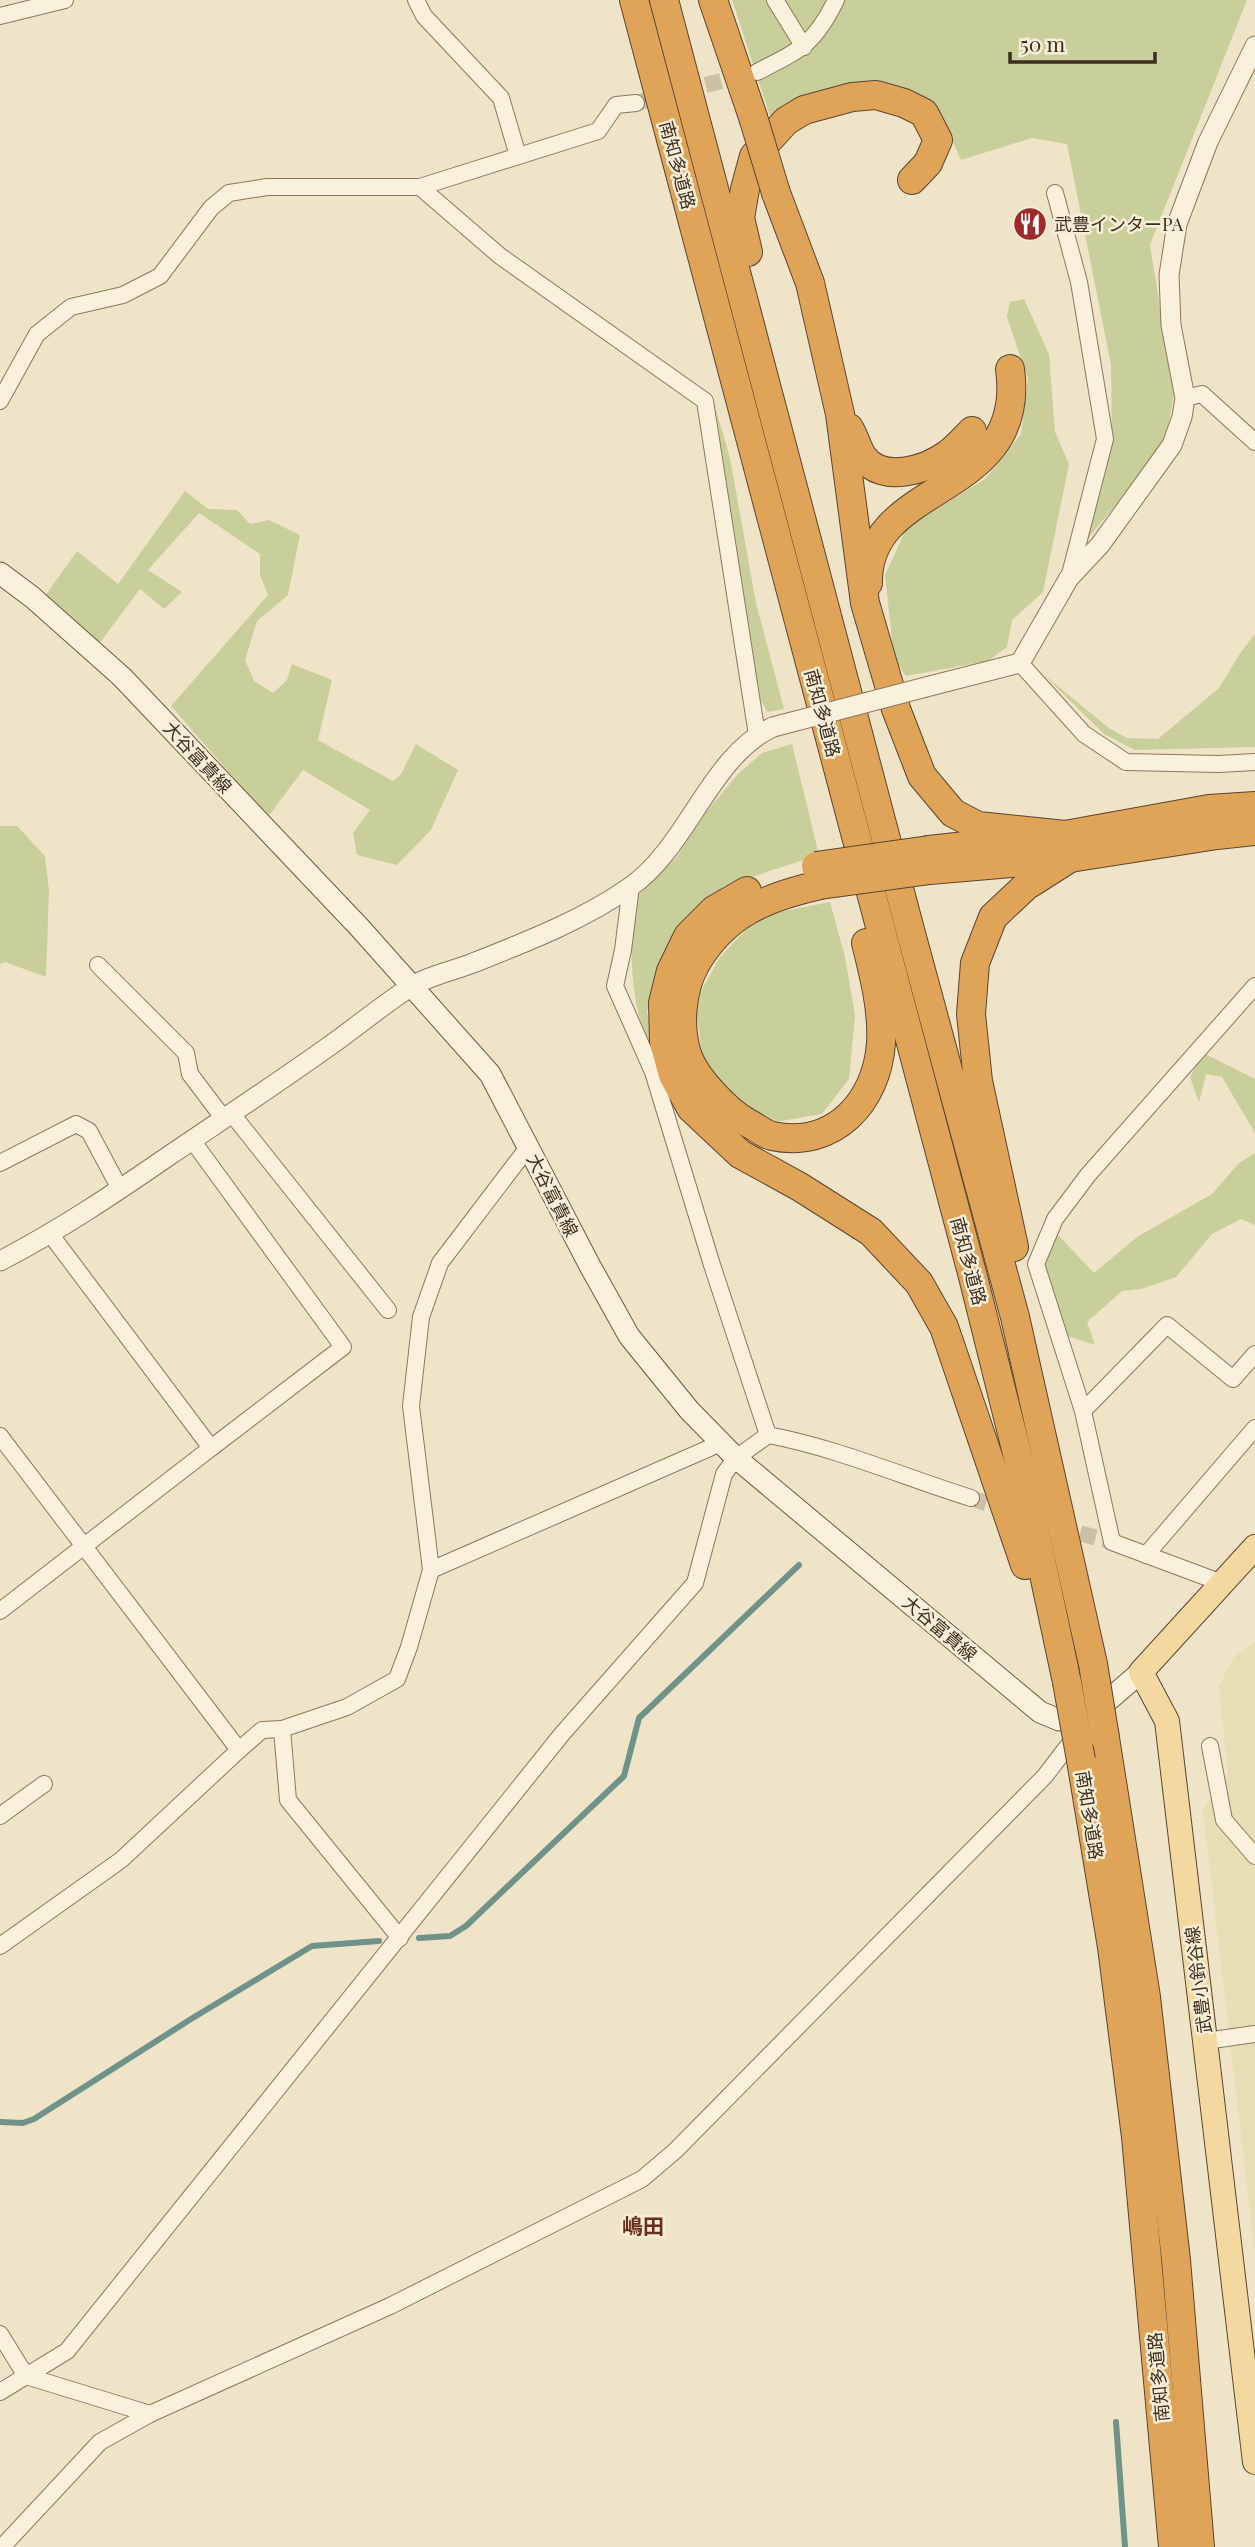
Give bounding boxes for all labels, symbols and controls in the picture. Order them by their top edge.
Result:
scale bar [1010,21,1155,65]
text: 50 m [1020,29,1066,57]
street label: 南知多道路 [655,118,701,212]
restaurant icon: 武豊インターPA [1011,205,1049,243]
place label: 武豊インターPA [1054,212,1184,236]
street label: 南知多道路 [800,666,846,760]
street label: 大谷富貴線 [159,716,237,798]
street label: 大谷富貴線 [522,1149,584,1241]
street label: 南知多道路 [946,1214,992,1308]
street label: 大谷富貴線 [898,1590,982,1666]
street label: 南知多道路 [1071,1769,1109,1861]
street label: 武豊小鈴谷線 [1180,1925,1216,2035]
district label: 嶋田 [622,2211,664,2239]
street label: 南知多道路 [1142,2331,1174,2423]

